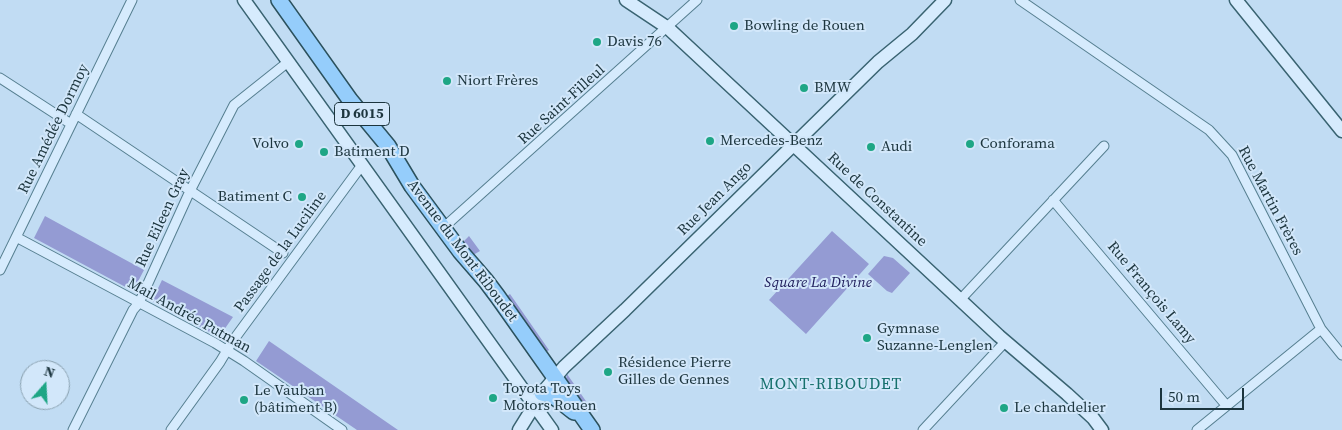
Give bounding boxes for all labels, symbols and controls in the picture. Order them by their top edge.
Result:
place label: Bowling de Rouen [744,17,865,35]
marker: Bowling de Rouen [728,20,740,32]
place label: Davis 76 [607,33,662,51]
marker: Davis 76 [591,36,603,48]
street label: Rue Amédée Dormoy [15,61,93,197]
street label: Rue Saint-Filleul [515,61,609,149]
place label: Niort Frères [457,72,538,90]
marker: Niort Frères [441,75,453,87]
place label: BMW [814,79,851,97]
marker: BMW [798,82,810,94]
road number: D 6015 [334,102,390,126]
place label: Mercedes-Benz [720,132,822,150]
place label: Volvo [252,135,289,153]
marker: Mercedes-Benz [704,135,716,147]
place label: Conforama [980,135,1055,153]
marker: Volvo [293,138,305,150]
place label: Audi [881,138,912,156]
marker: Conforama [964,138,976,150]
marker: Audi [865,141,877,153]
place label: Batiment D [334,143,410,161]
street label: Rue Martin Frères [1234,143,1306,259]
marker: Batiment D [318,146,330,158]
street label: Rue de Constantine [823,149,931,251]
street label: Rue Jean Ango [674,158,756,240]
street label: Rue Eileen Gray [132,166,194,270]
street label: Avenue du Mont Riboudet [403,177,521,325]
place label: Batiment C [218,188,292,206]
street label: Passage de la Luciline [231,188,331,316]
marker: Batiment C [296,191,308,203]
street label: Rue François Lamy [1103,238,1199,348]
park label: Square La Divine [764,274,872,292]
street label: Mail Andrée Putman [124,275,254,357]
place label: Gymnase Suzanne-Lenglen [877,320,993,355]
marker: Gymnase Suzanne-Lenglen [861,332,873,344]
place label: Résidence Pierre Gilles de Gennes [618,354,731,389]
north arrow [20,360,70,410]
text: N [41,361,58,383]
marker: Résidence Pierre Gilles de Gennes [602,366,614,378]
district label: MONT-RIBOUDET [758,375,904,395]
scale bar [1162,378,1246,410]
place label: Toyota Toys Motors Rouen [503,380,597,415]
place label: Le Vauban (bâtiment B) [254,382,337,417]
text: 50 m [1168,386,1200,407]
marker: Toyota Toys Motors Rouen [487,392,499,404]
marker: Le Vauban (bâtiment B) [238,394,250,406]
place label: Le chandelier [1014,399,1106,417]
marker: Le chandelier [998,402,1010,414]

